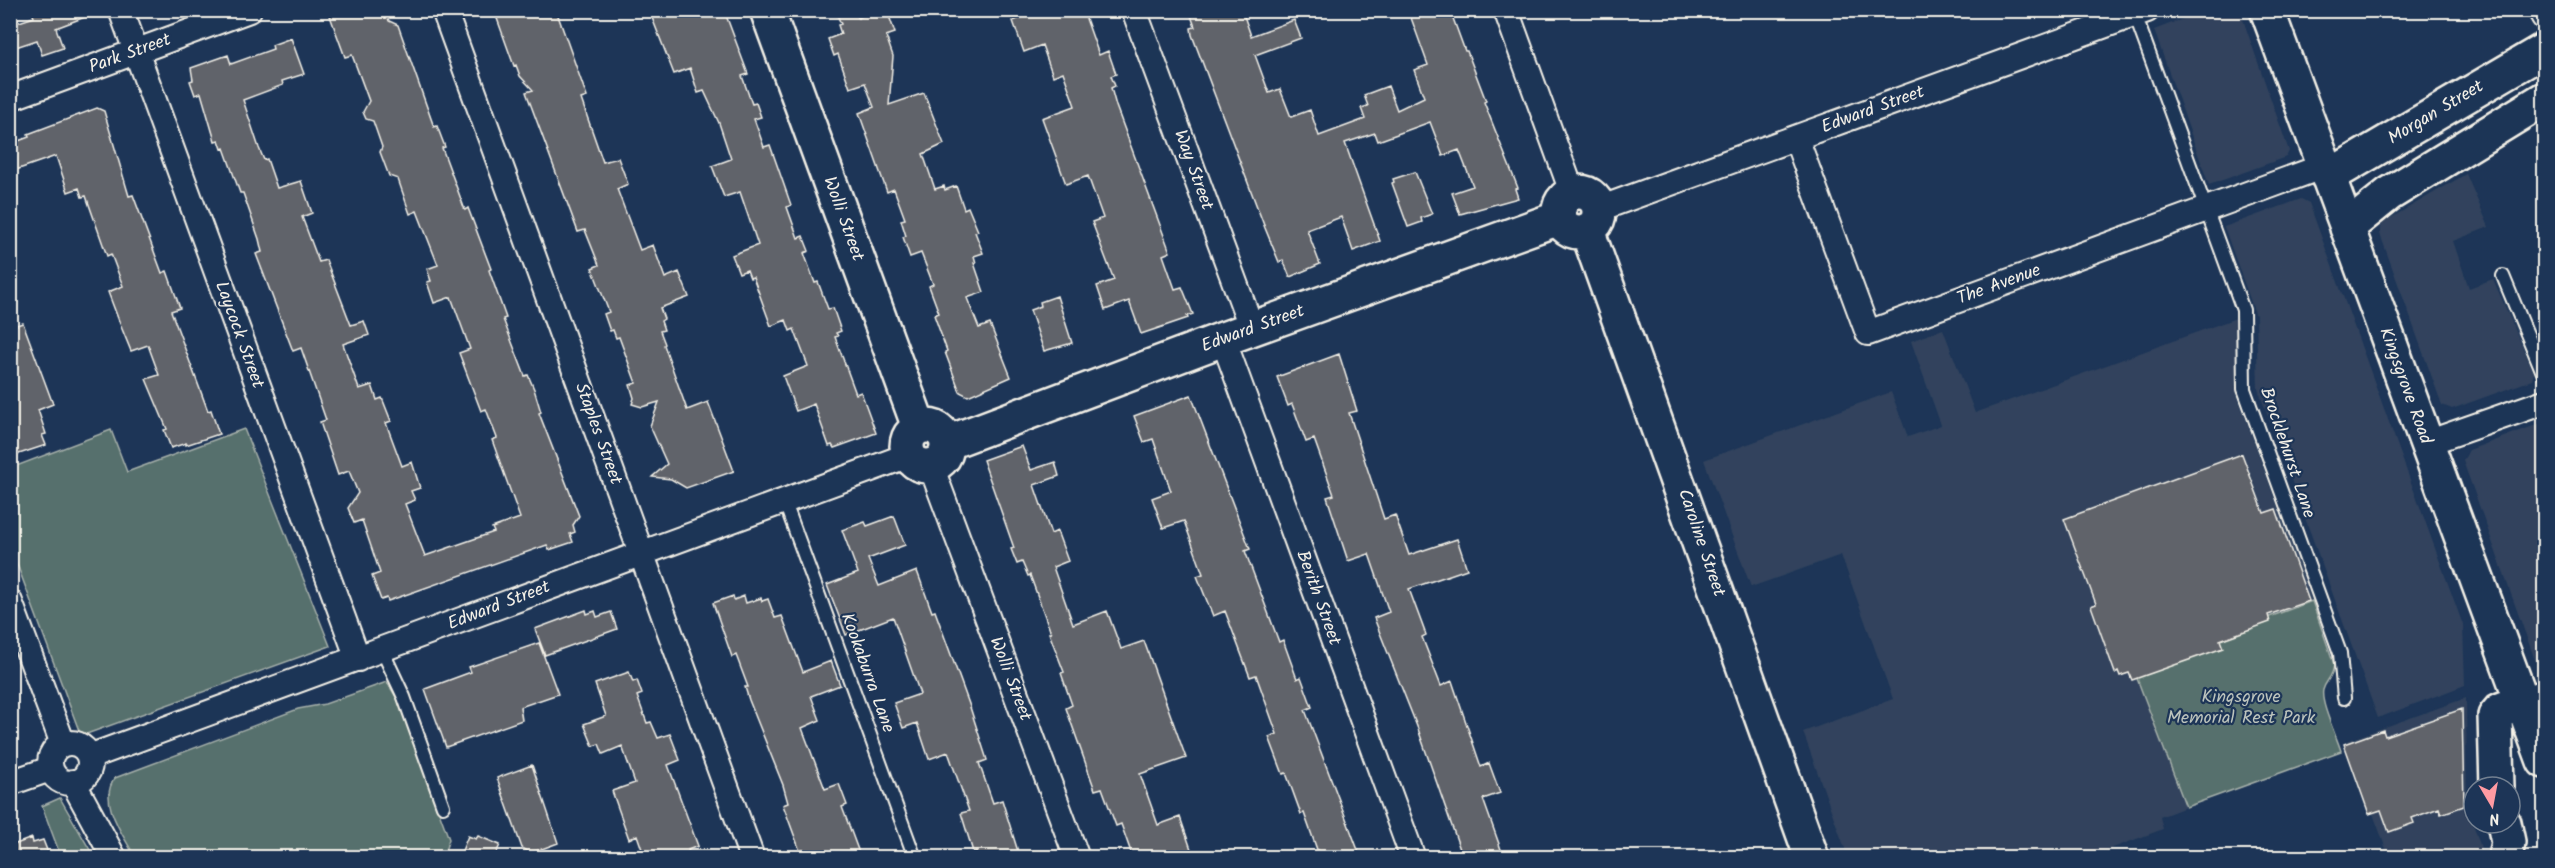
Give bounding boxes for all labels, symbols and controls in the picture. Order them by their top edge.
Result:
street label: Park Street [85,25,176,82]
street label: Morgan Street [2382,72,2491,153]
street label: Edward Street [1817,78,1930,142]
street label: Way Street [1165,126,1221,215]
street label: Wolli Street [814,173,872,266]
street label: The Avenue [1953,256,2045,314]
street label: Laycock Street [206,277,272,394]
street label: Edward Street [1197,297,1310,361]
street label: Kingsgrove Road [2370,324,2440,449]
street label: Staples Street [566,379,630,490]
street label: Brocklehurst Lane [2251,384,2323,522]
street label: Caroline Street [1669,485,1733,602]
street label: Berith Street [1287,546,1349,651]
street label: Edward Street [443,573,556,639]
street label: Kookaburra Lane [832,609,902,737]
street label: Wolli Street [981,633,1040,726]
park label: Kingsgrove Memorial Rest Park [2167,683,2316,733]
north arrow [2462,775,2522,835]
text: N [2487,805,2501,831]

